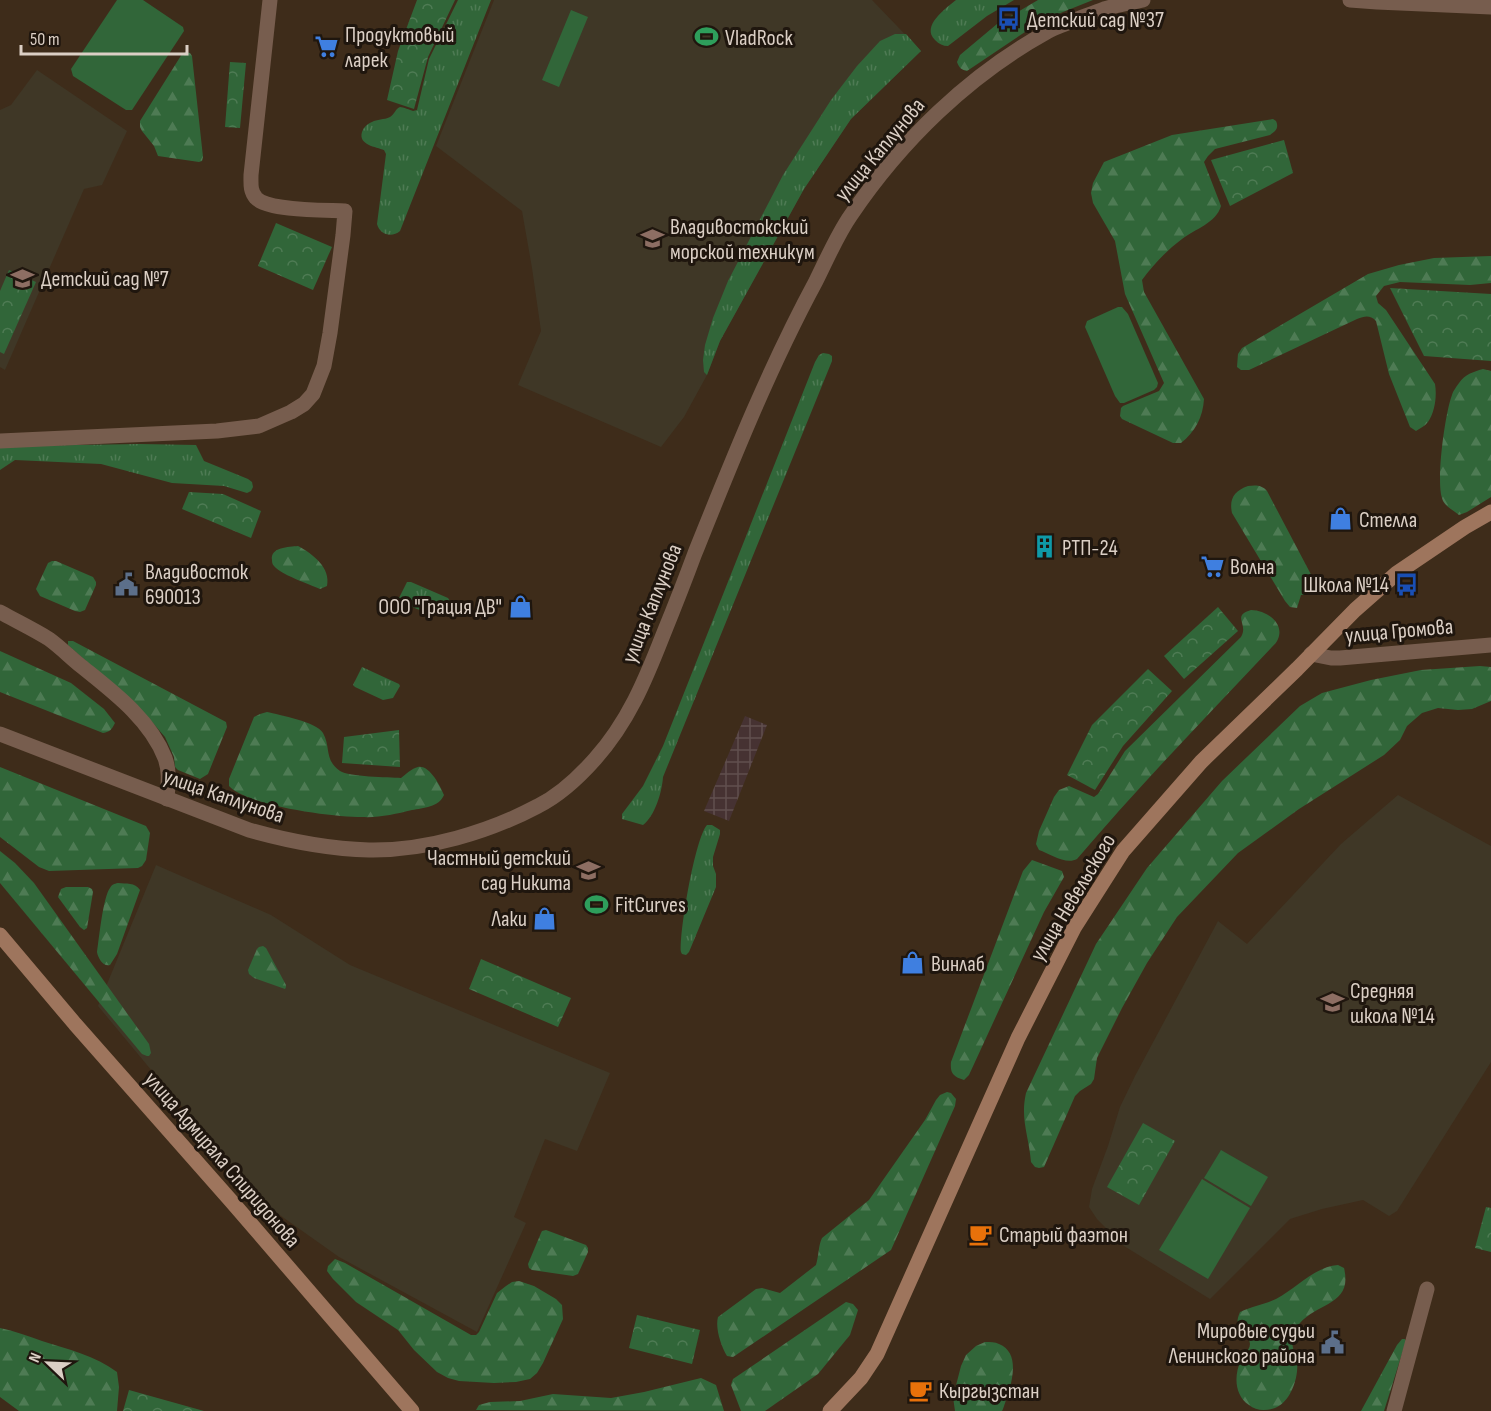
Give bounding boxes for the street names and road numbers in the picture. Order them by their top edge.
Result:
street label: улица Каплунова [829,93,931,207]
street label: улица Каплунова [616,540,689,667]
street label: улица Громова [1344,613,1454,650]
street label: улица Каплунова [160,763,288,830]
street label: улица Невельского [1025,829,1122,966]
street label: улица Адмирала Спиридонова [138,1066,306,1254]

